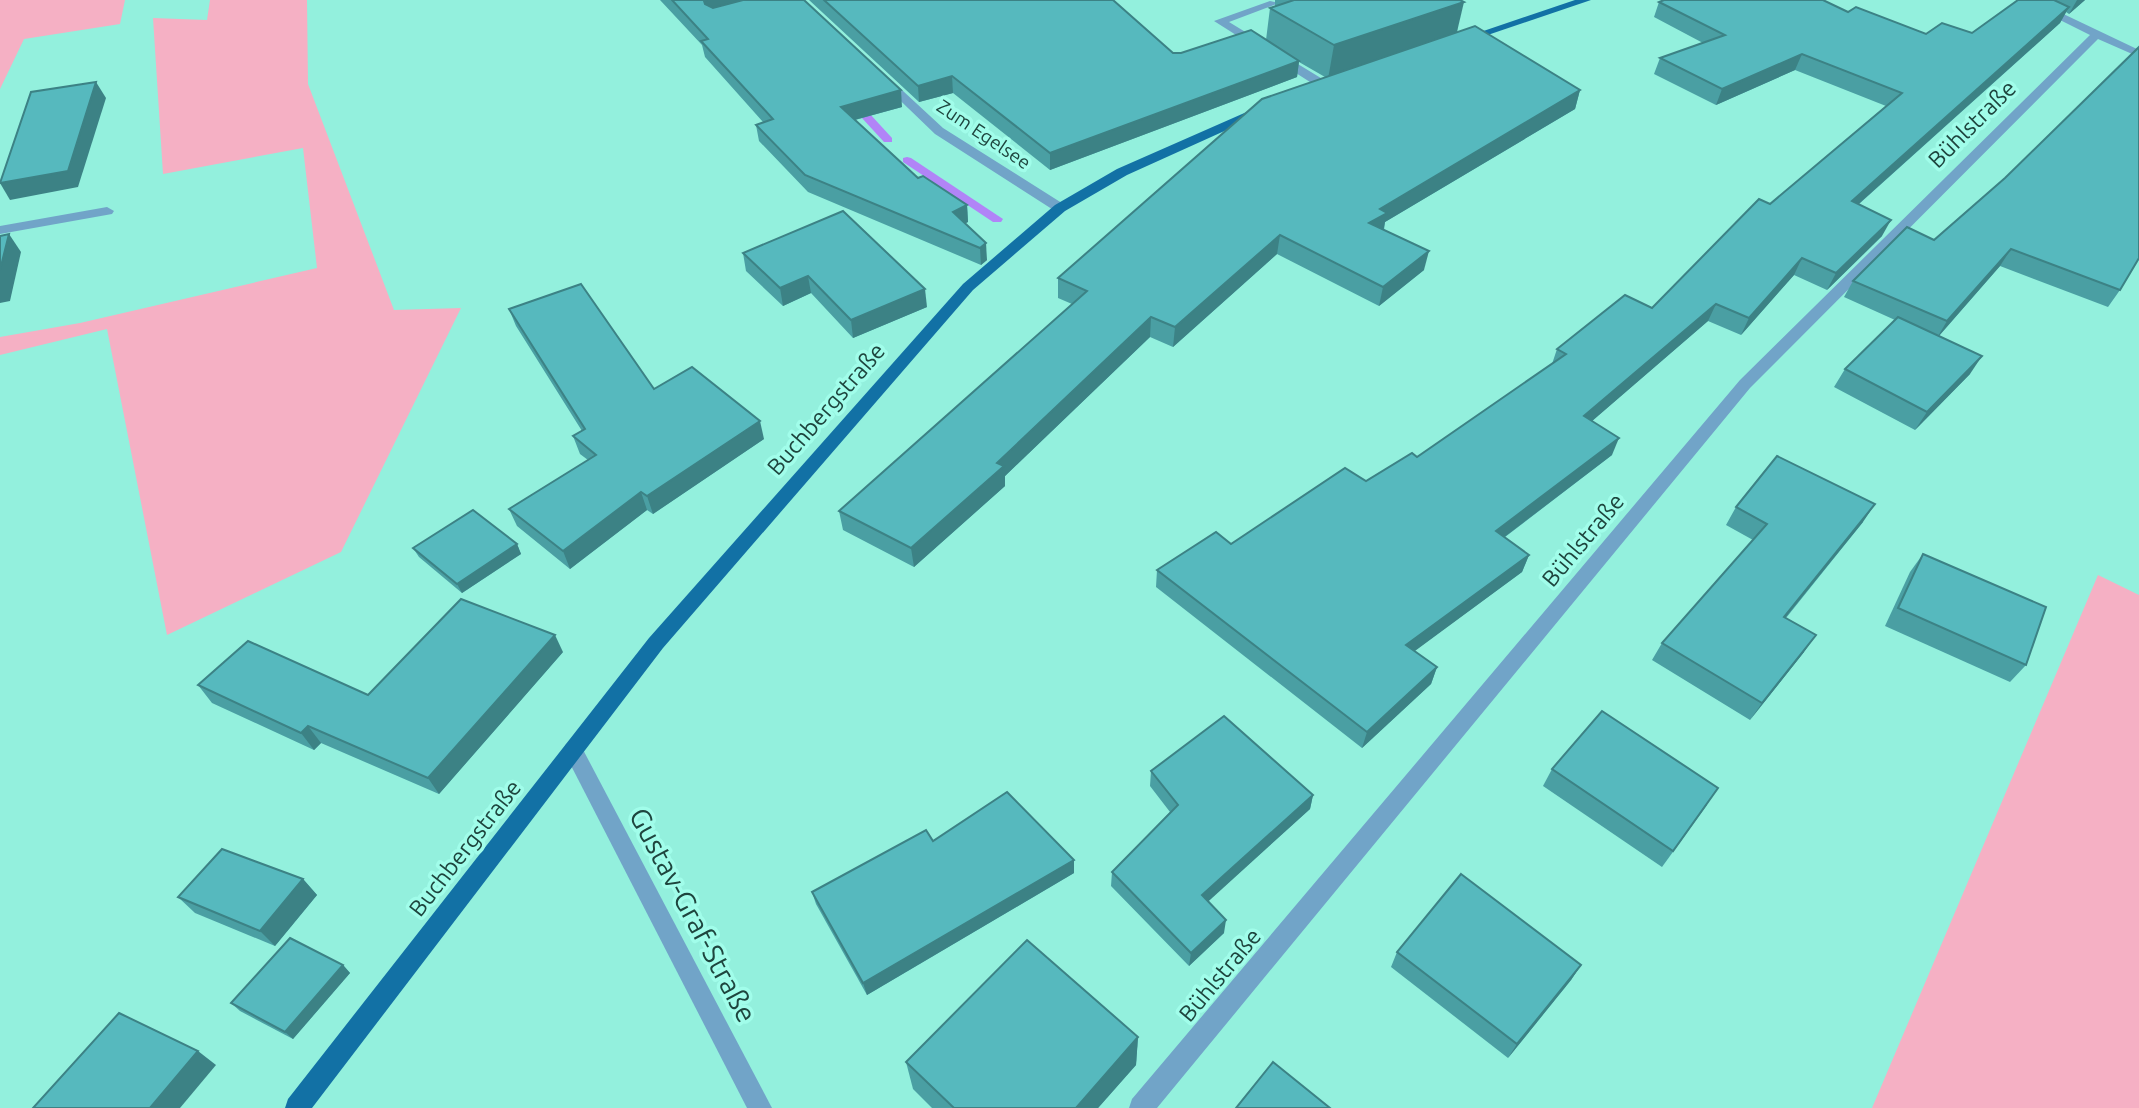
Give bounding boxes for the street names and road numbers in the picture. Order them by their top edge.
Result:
street label: Bühlstraße [1923,75,2020,172]
street label: Zum Egelsee [933,95,1035,173]
street label: Buchbergstraße [762,338,889,479]
street label: Bühlstraße [1537,488,1629,591]
street label: Buchbergstraße [404,775,525,921]
street label: Gustav-Graf-Straße [624,802,763,1027]
street label: Bühlstraße [1174,923,1266,1026]

